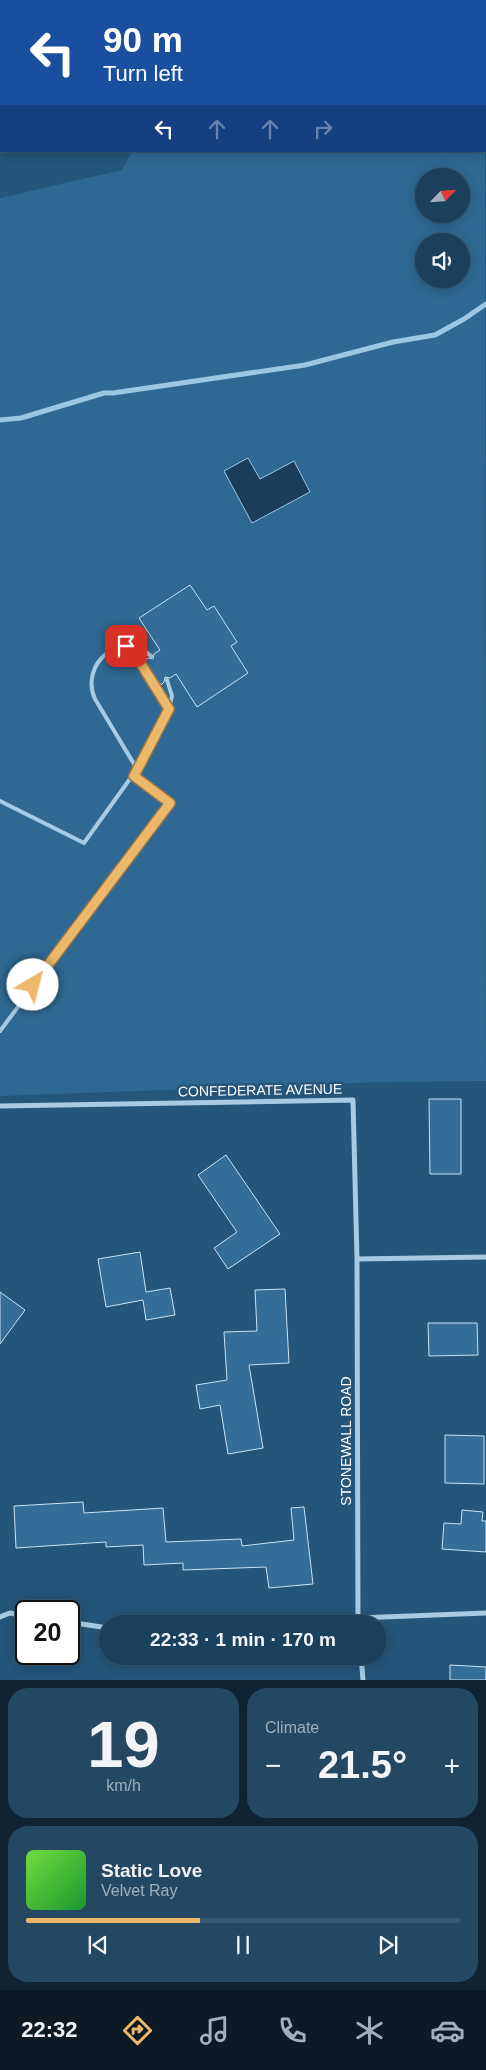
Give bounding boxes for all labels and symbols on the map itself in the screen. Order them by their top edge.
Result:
north arrow [415,168,470,222]
pin [105,625,147,667]
position arrow [6,958,58,1010]
street label: CONFEDERATE AVENUE [178,1081,342,1099]
street label: STONEWALL ROAD [338,1376,354,1506]
speed limit sign: 20 [15,1600,80,1665]

